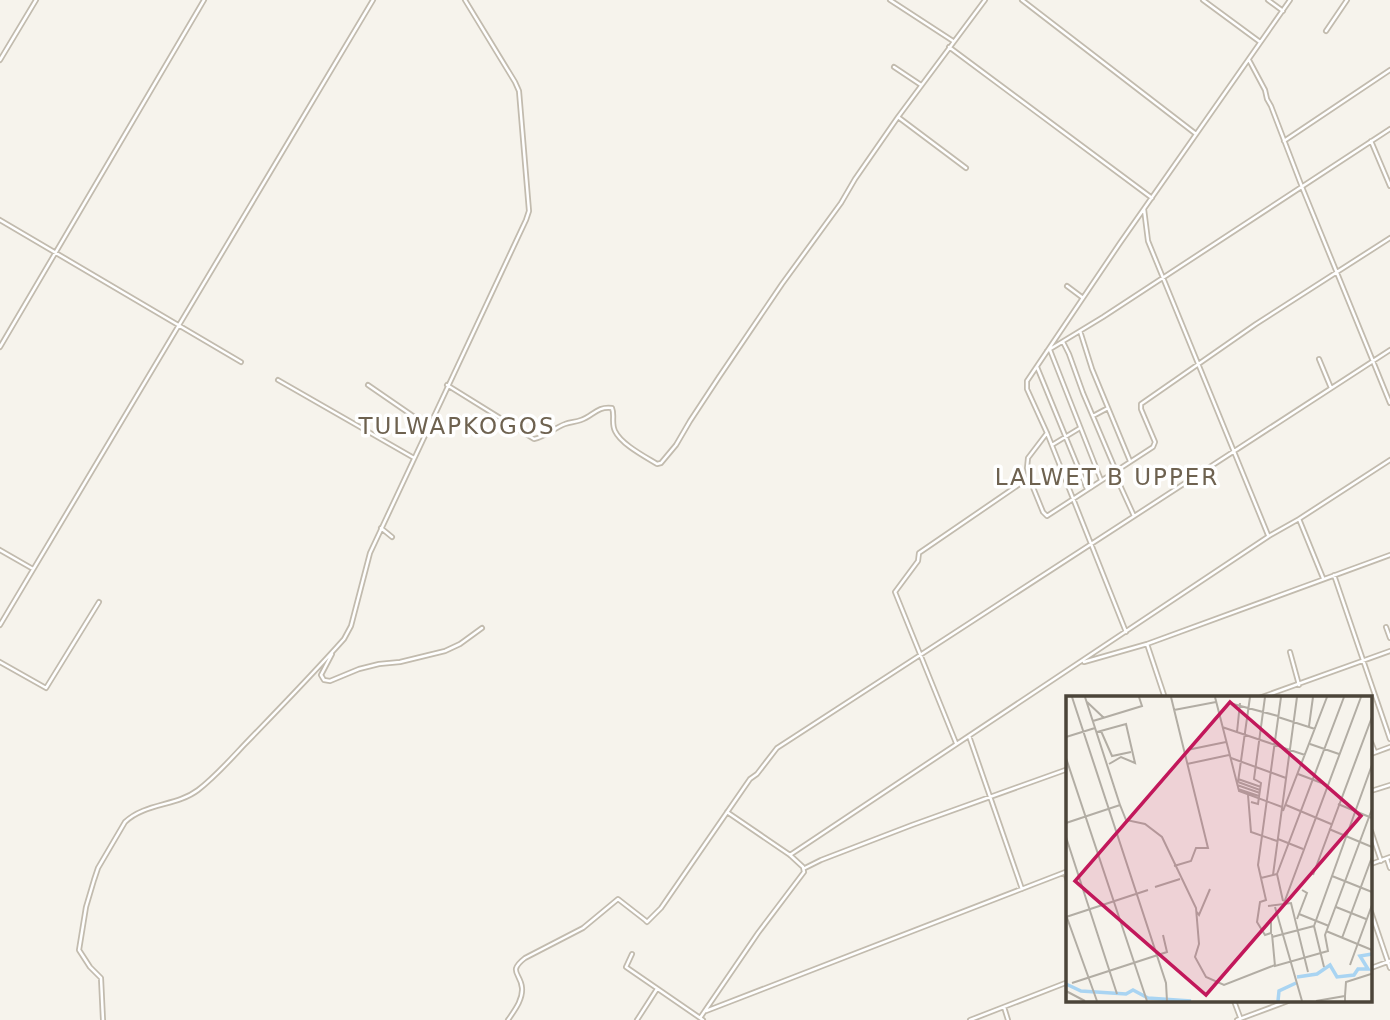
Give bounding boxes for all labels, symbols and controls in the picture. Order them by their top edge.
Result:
district label: TULWAPKOGOS [357,413,556,439]
district label: LALWET B UPPER [995,464,1219,490]
inset map [1066,696,1372,1002]

